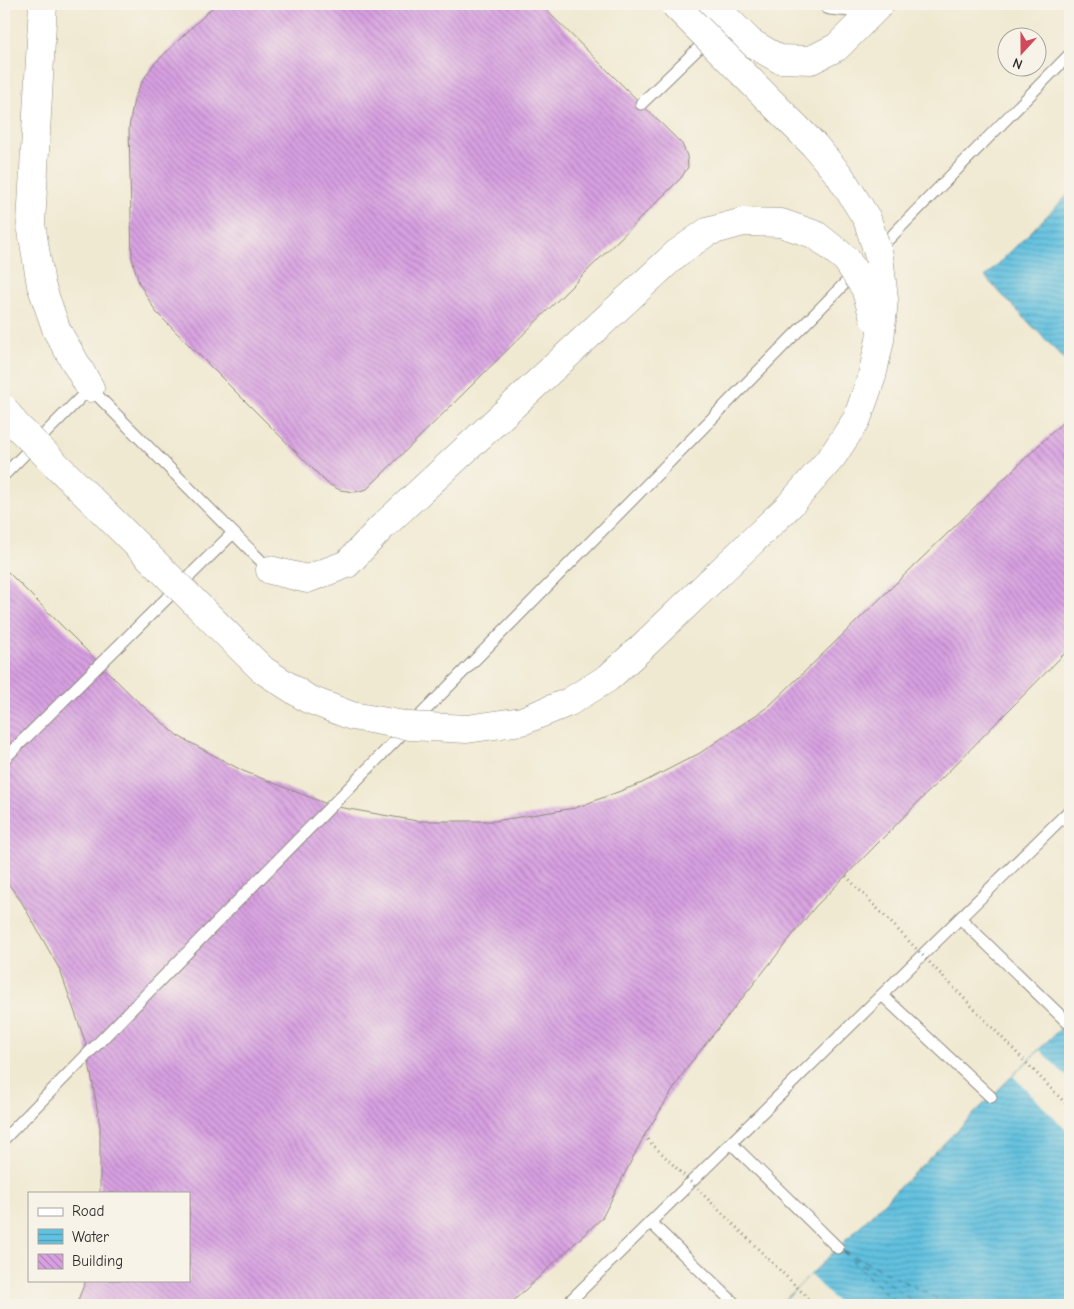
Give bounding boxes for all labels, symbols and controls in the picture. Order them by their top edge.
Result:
north arrow [996,28,1046,78]
text: N [1010,54,1025,73]
legend [28,1192,190,1282]
text: Road [72,1202,104,1220]
text: Water [72,1228,109,1246]
text: Building [72,1252,123,1270]

